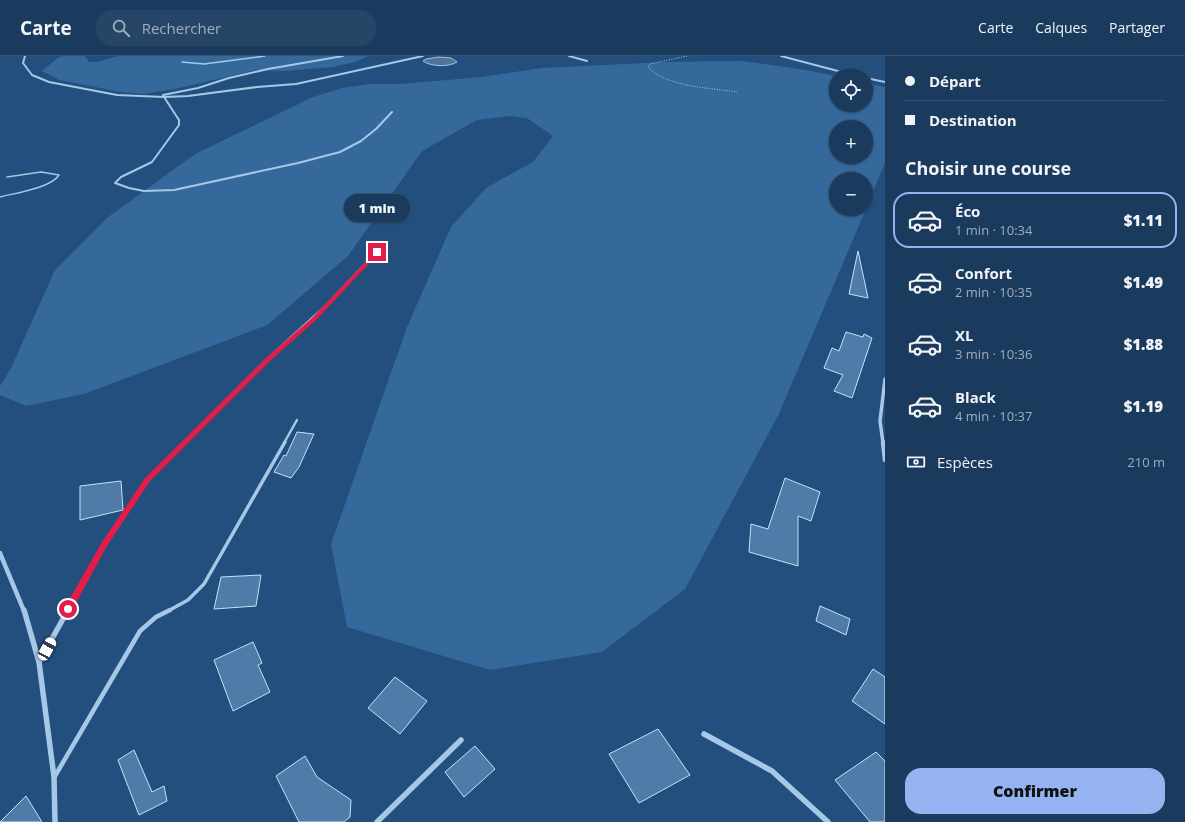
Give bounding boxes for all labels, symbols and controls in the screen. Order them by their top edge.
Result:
search box [96,10,376,46]
text: Carte [20,15,72,41]
icon: search [110,17,132,39]
text: Rechercher [142,18,221,38]
text: Carte [978,18,1013,37]
text: Calques [1035,18,1087,37]
text: Partager [1109,18,1165,37]
map controls [829,68,873,216]
button: locate [829,68,873,112]
text: Départ [929,71,981,91]
text: Destination [929,110,1017,130]
button: + [829,120,873,164]
text: Choisir une course [905,156,1071,180]
button: − [829,172,873,216]
callout: 1 min [344,194,410,222]
text: 1 min [359,199,395,217]
text: Éco [955,201,980,221]
icon: car [907,202,943,238]
text: $1.11 [1124,210,1163,230]
text: 1 min · 10:34 [955,221,1032,239]
route end [368,243,386,261]
text: Confort [955,263,1012,283]
icon: car [907,264,943,300]
text: $1.49 [1124,272,1163,292]
text: 2 min · 10:35 [955,283,1032,301]
text: XL [955,325,973,345]
icon: car [907,326,943,362]
text: $1.88 [1124,334,1163,354]
text: 3 min · 10:36 [955,345,1032,363]
text: Black [955,387,996,407]
icon: car [907,388,943,424]
text: $1.19 [1124,396,1163,416]
text: 4 min · 10:37 [955,407,1032,425]
icon: cash [905,451,927,473]
text: Espèces [937,452,993,472]
text: 210 m [1127,453,1165,471]
route start [59,600,77,618]
car [36,636,58,662]
button: Confirmer [905,768,1165,814]

